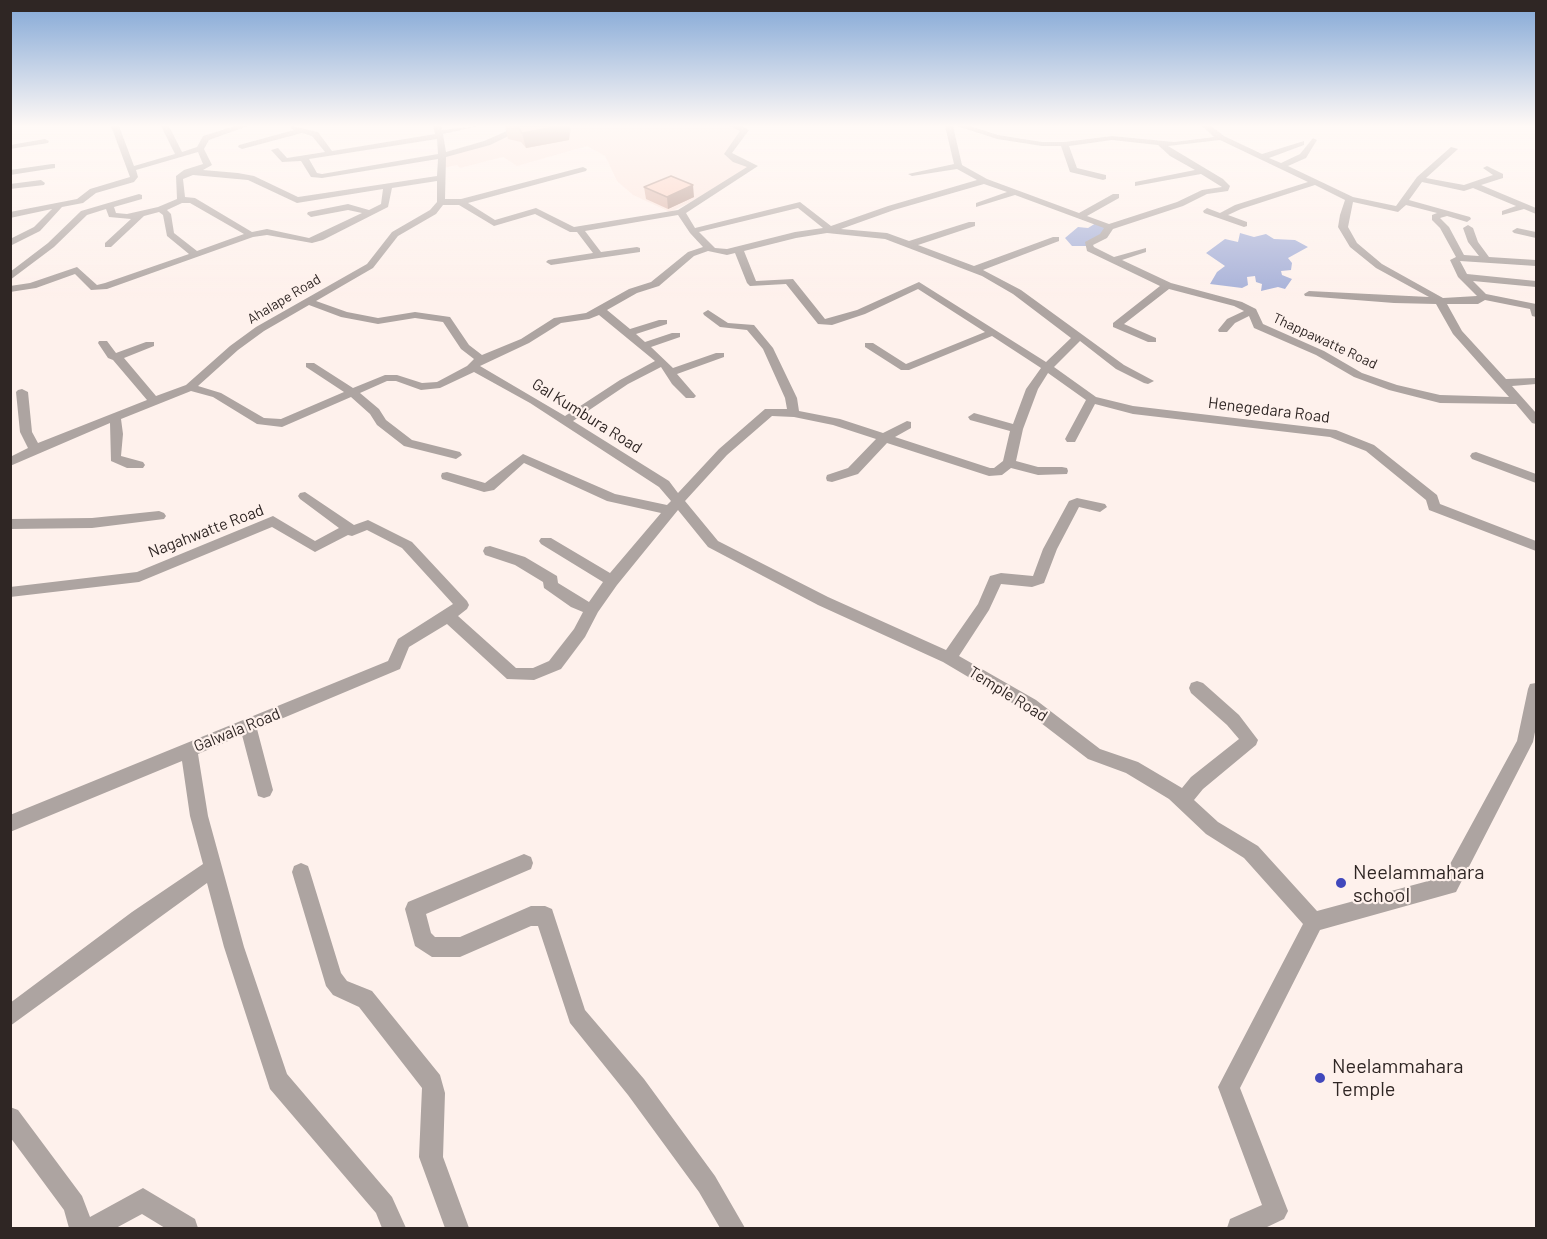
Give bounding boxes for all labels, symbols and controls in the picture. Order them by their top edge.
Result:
street label: Ahalape Road [244,271,324,327]
street label: Thappawatte Road [1270,309,1380,373]
street label: Gal Kumbura Road [528,374,646,458]
street label: Henegedara Road [1207,393,1331,427]
street label: Nagahwatte Road [146,500,266,562]
street label: Temple Road [965,662,1051,726]
street label: Galwala Road [191,704,283,756]
place label: Neelammahara school [1353,860,1484,907]
marker: Neelammahara school [1334,876,1348,890]
place label: Neelammahara Temple [1332,1054,1463,1101]
marker: Neelammahara Temple [1313,1071,1327,1085]

